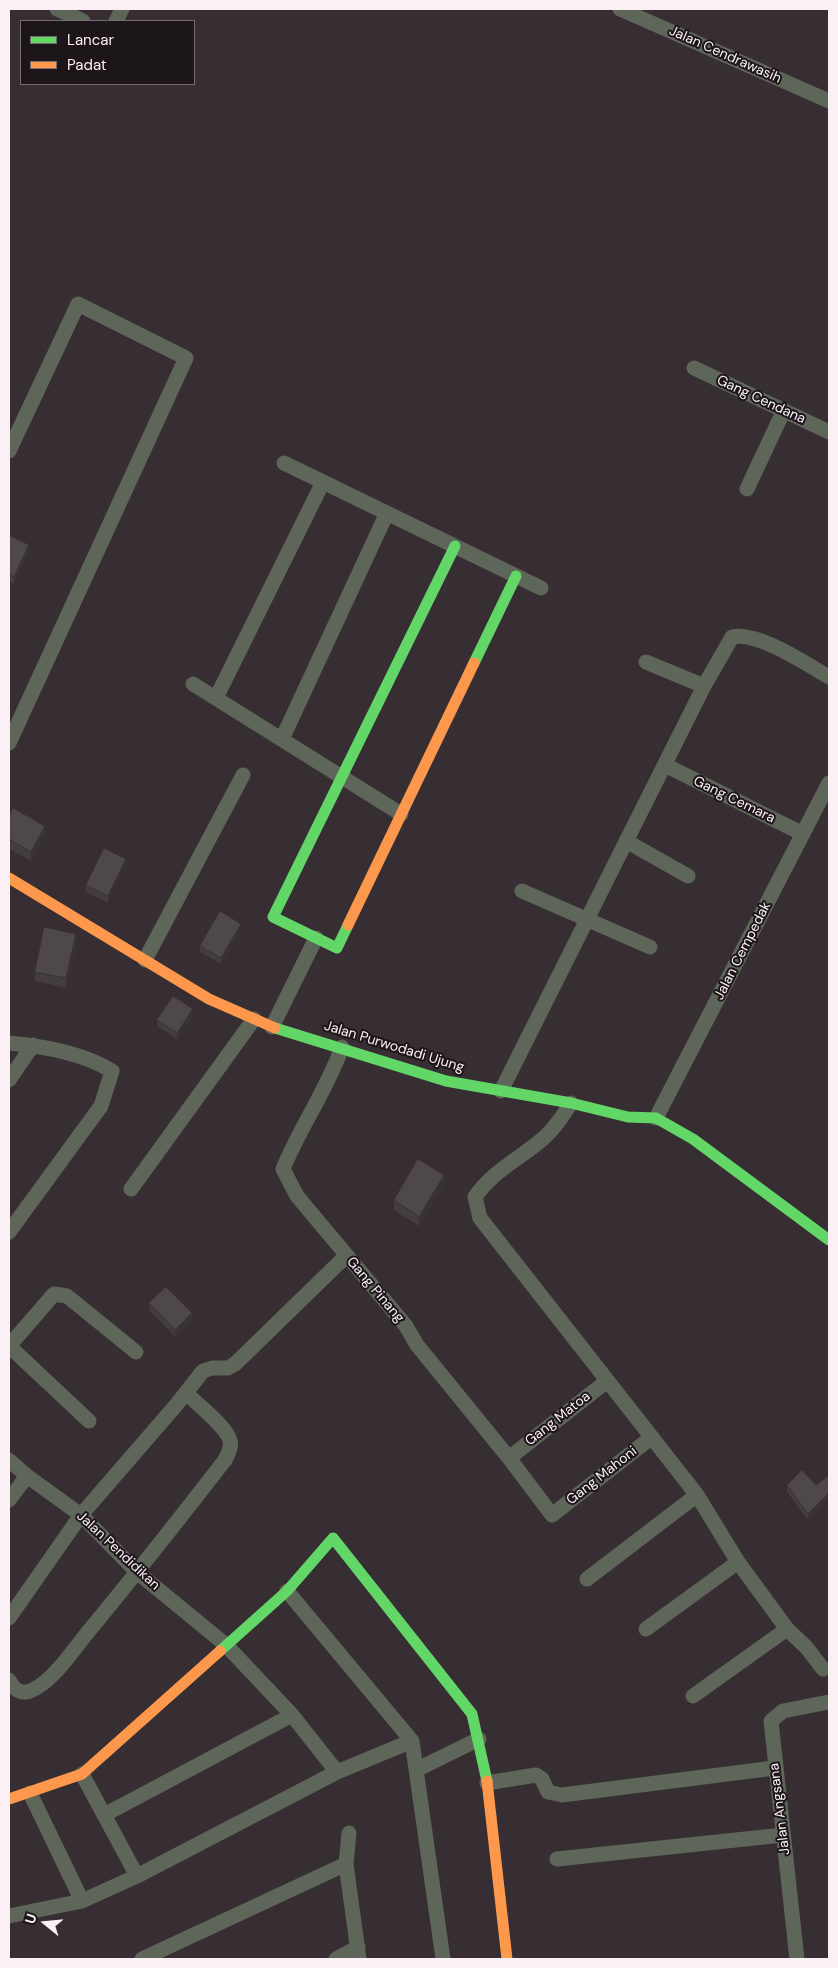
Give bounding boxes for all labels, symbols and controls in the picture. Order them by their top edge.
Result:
legend [20,20,195,85]
street label: Jalan Cendrawasih [666,23,784,87]
text: Lancar [67,30,114,50]
text: Padat [67,55,107,75]
street label: Gang Cendana [714,372,808,428]
street label: Gang Cemara [690,773,778,827]
street label: Jalan Cempedak [711,899,775,1003]
street label: Jalan Purwodadi Ujung [322,1018,466,1076]
street label: Gang Pinang [343,1254,407,1326]
street label: Gang Matoa [522,1388,594,1450]
street label: Gang Mahoni [563,1443,641,1509]
street label: Jalan Pendidikan [73,1508,163,1594]
street label: Jalan Angsana [766,1762,794,1856]
north arrow [20,1898,70,1948]
text: U [21,1911,41,1926]

